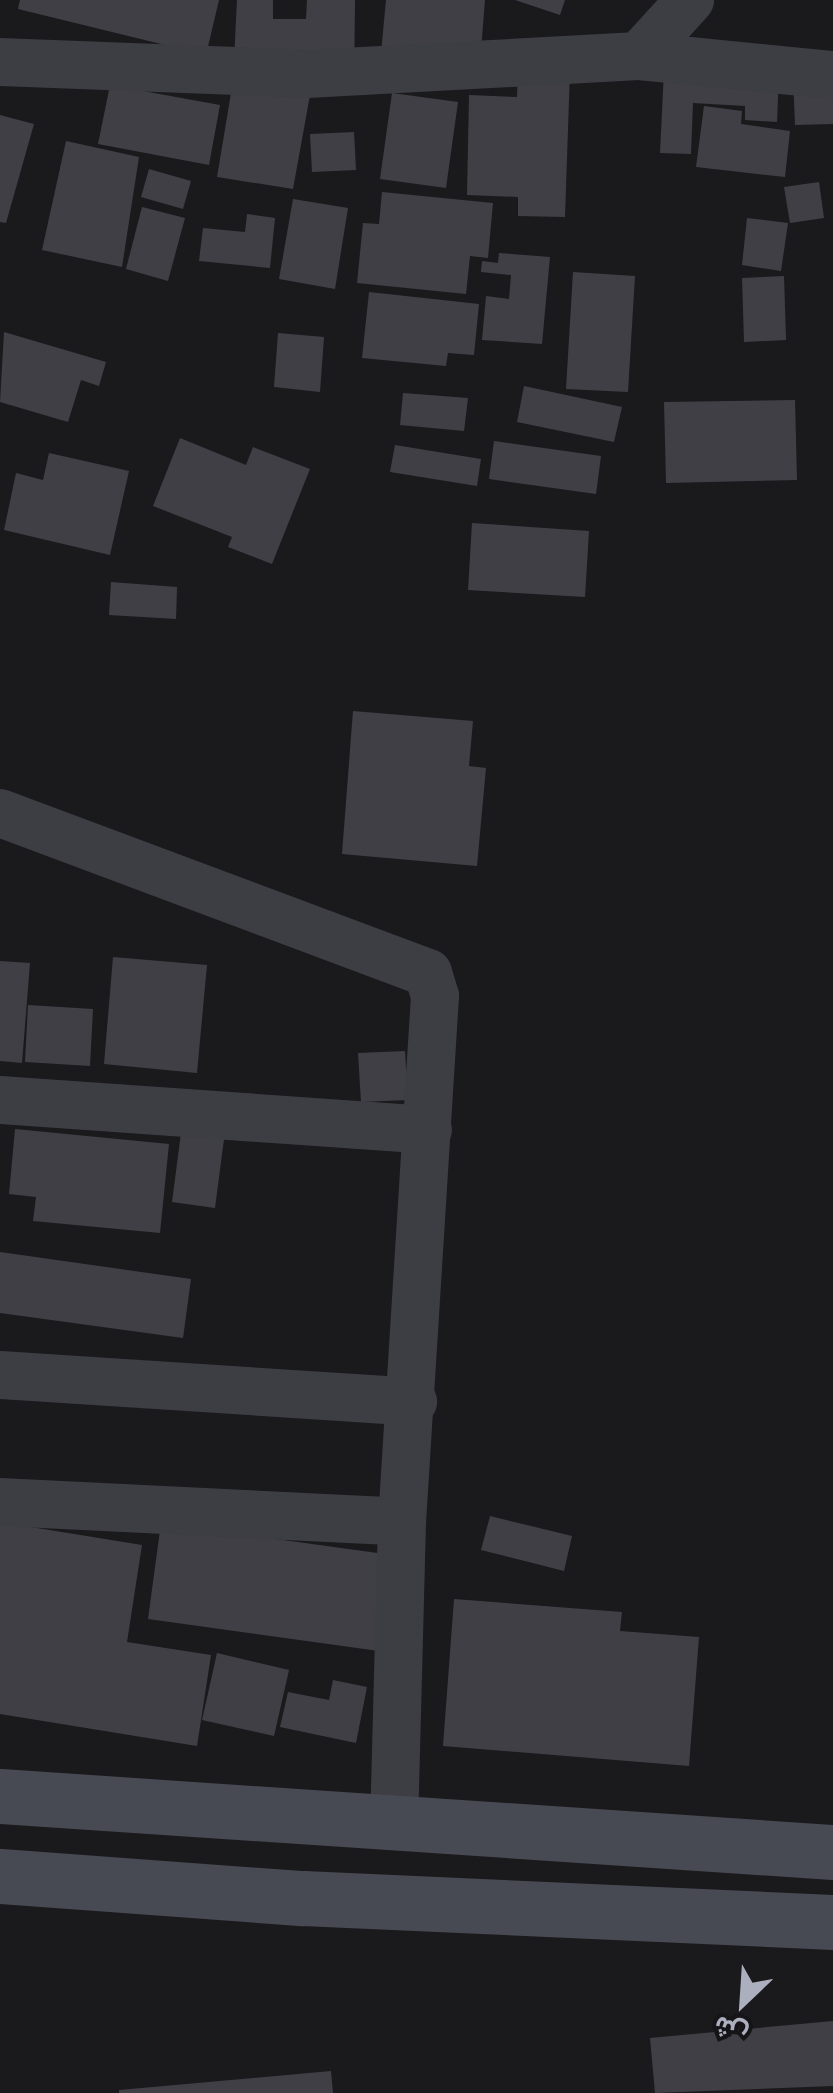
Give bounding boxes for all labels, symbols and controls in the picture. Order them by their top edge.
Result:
north arrow [693,1953,793,2053]
text: ش [707,2005,754,2055]

